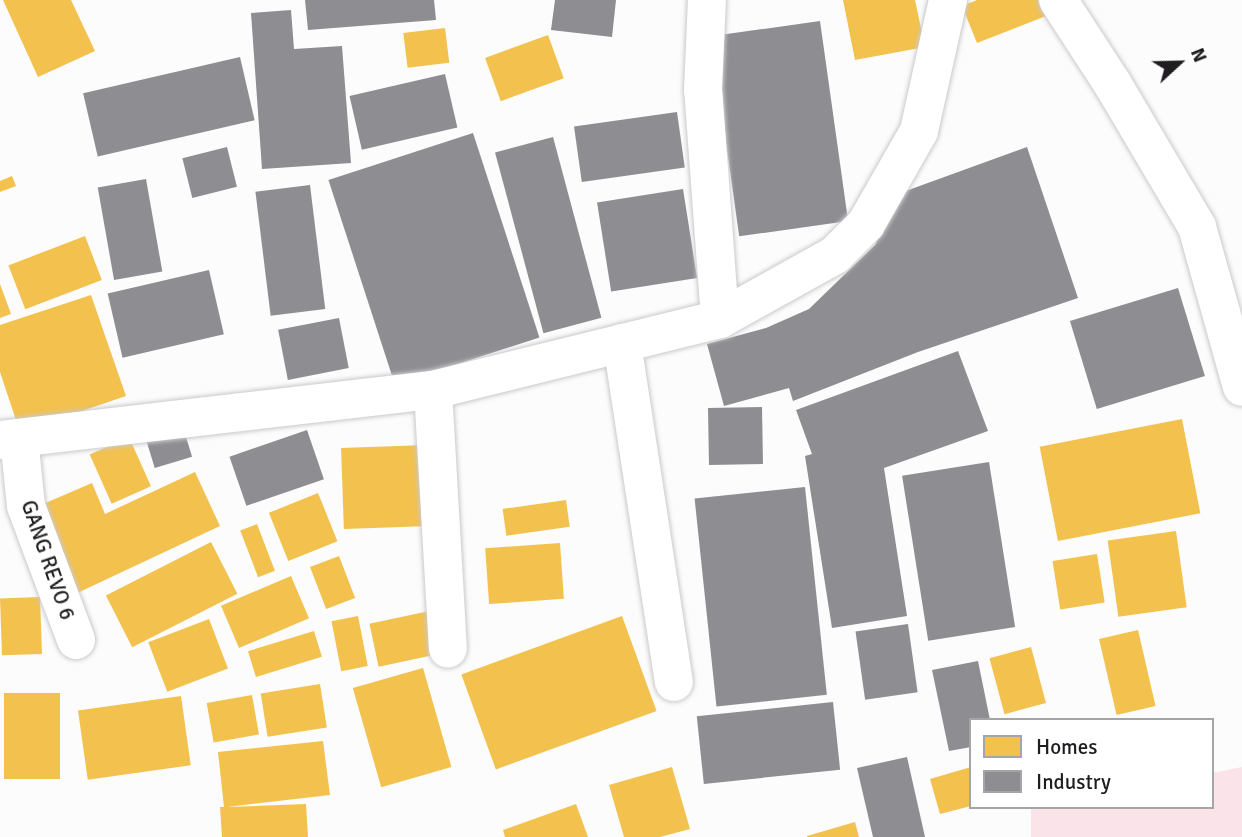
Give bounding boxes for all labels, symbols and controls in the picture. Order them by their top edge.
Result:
north arrow [1144,28,1214,98]
text: N [1185,45,1212,66]
street label: GANG REVO 6 [16,497,80,623]
legend [969,718,1214,809]
text: Homes [1036,734,1098,760]
text: Industry [1036,769,1111,795]

